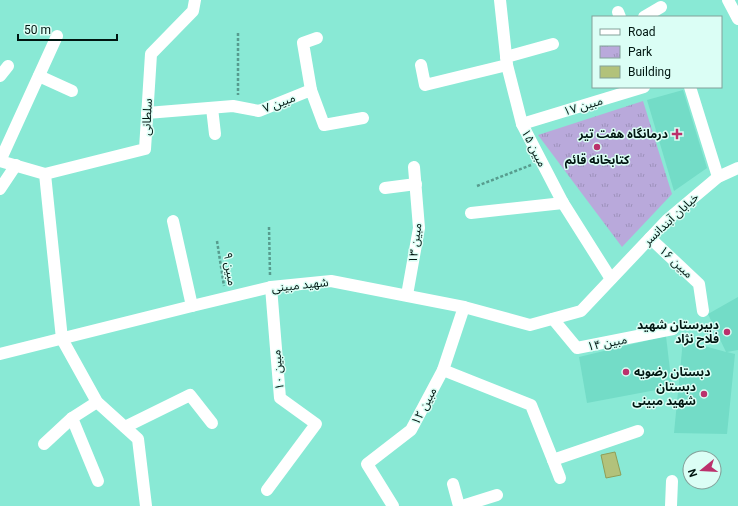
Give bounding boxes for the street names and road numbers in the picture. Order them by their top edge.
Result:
street label: مبین ۷ [261,90,297,116]
street label: مبین ۱۷ [562,93,604,119]
street label: سلطانی [139,98,155,136]
street label: مبین ۱۵ [519,127,549,169]
street label: خیابان آبندانسر [640,190,702,249]
street label: مبین ۱۳ [406,222,424,264]
street label: مبین ۱۶ [656,243,696,281]
street label: مبین ۹ [221,251,239,287]
street label: شهید مبینی [271,275,329,295]
street label: مبین ۱۴ [586,332,628,354]
street label: مبین ۱۰ [269,349,287,391]
street label: مبین ۱۲ [408,385,440,427]

